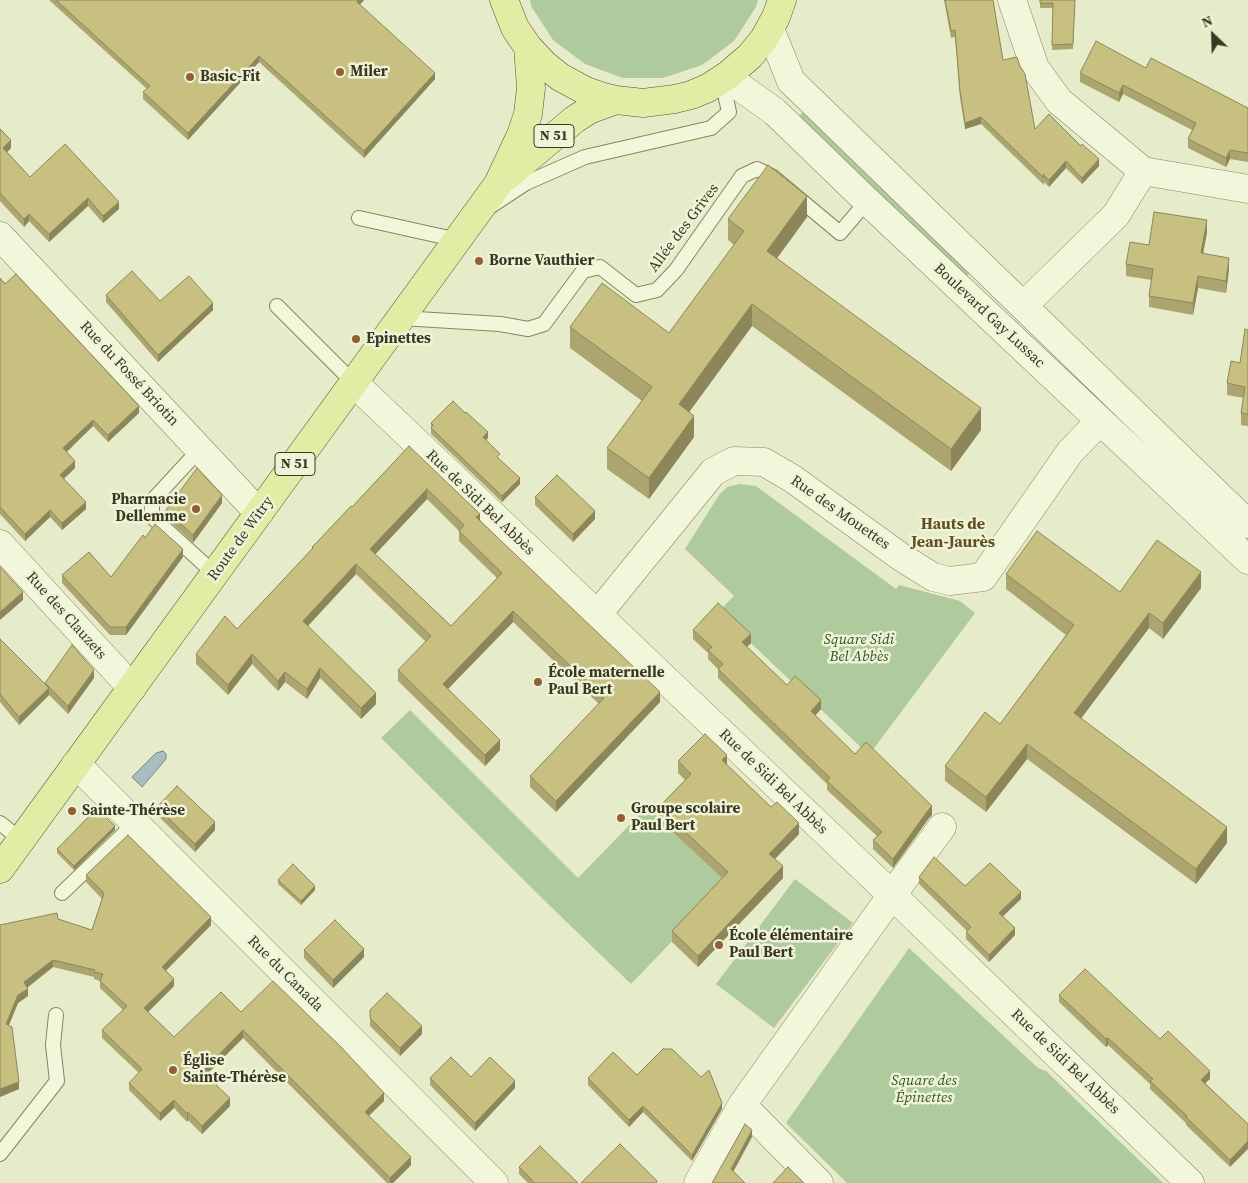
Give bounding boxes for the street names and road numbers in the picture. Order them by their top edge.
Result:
road number: N 51 [534,124,574,148]
street label: Allée des Grives [645,180,723,276]
street label: Boulevard Gay Lussac [930,260,1048,372]
street label: Rue du Fossé Briotin [76,318,182,430]
street label: Rue de Sidi Bel Abbès [422,447,538,559]
road number: N 51 [275,452,315,476]
street label: Rue des Mouettes [787,472,893,554]
street label: Route de Witry [204,493,278,585]
street label: Rue des Clauzets [22,569,110,663]
street label: Rue de Sidi Bel Abbès [715,726,831,838]
street label: Rue du Canada [243,932,327,1016]
street label: Rue de Sidi Bel Abbès [1007,1006,1123,1118]

